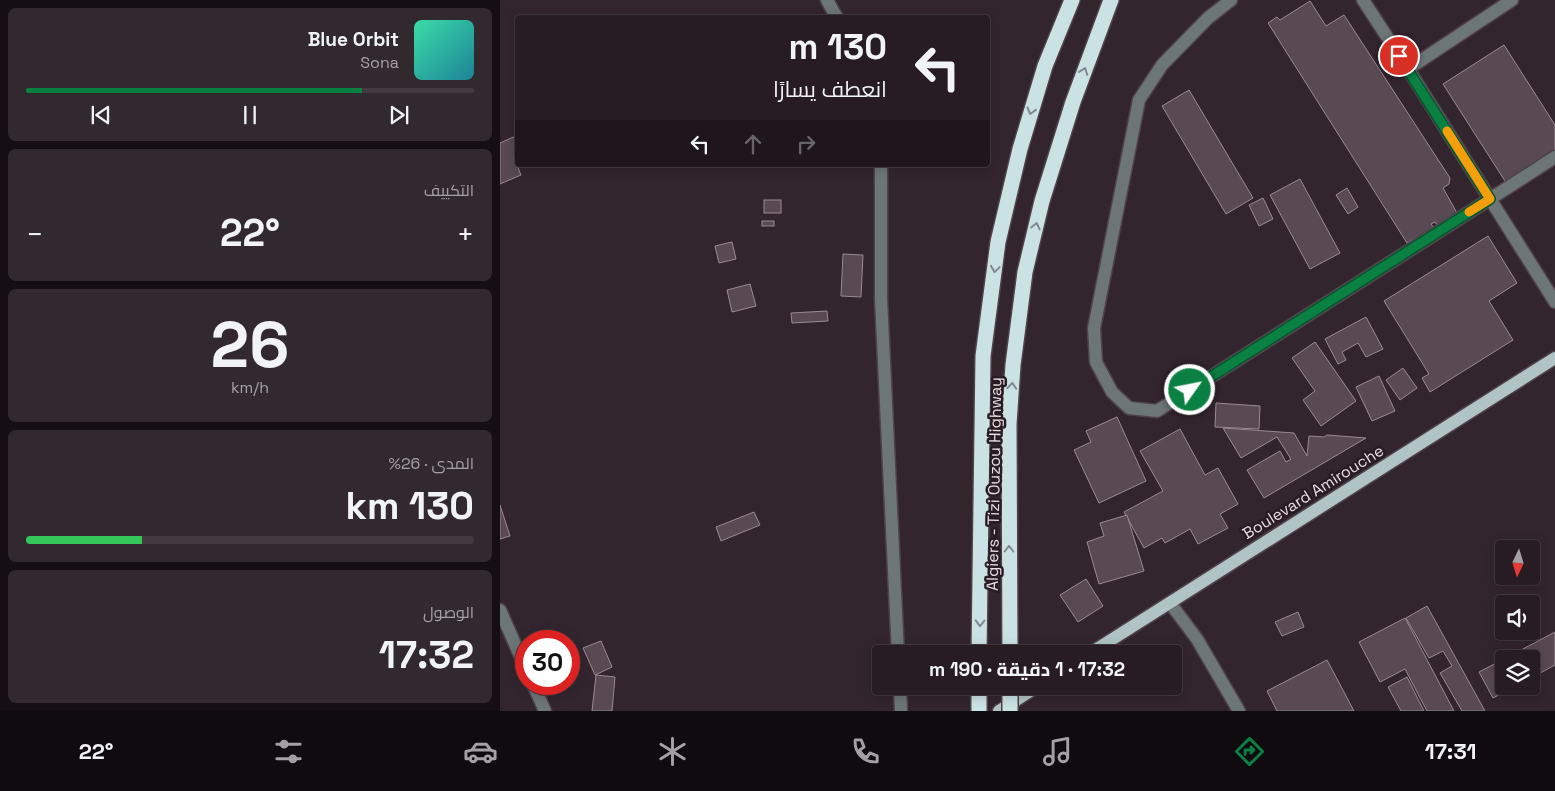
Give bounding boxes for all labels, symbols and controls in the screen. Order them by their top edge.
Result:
text: 130 m [788,25,887,69]
text: Blue Orbit [308,27,399,52]
icon: left [905,35,970,100]
pin [1378,35,1420,77]
icon: arrive [1385,42,1413,70]
text: Sona [360,52,399,73]
one-way arrow [1078,67,1088,76]
text: انعطف يسارًا [773,75,887,103]
icon: previous [87,101,115,129]
icon: pause [236,101,264,129]
icon: next [385,101,413,129]
one-way arrow [1027,107,1037,115]
icon: left [686,130,714,158]
icon: ahead [739,130,767,158]
icon: right [792,130,820,158]
text: التكييف [424,180,474,201]
text: 22° [220,209,280,257]
text: − [26,216,43,252]
text: + [457,216,474,252]
one-way arrow [1030,221,1041,230]
one-way arrow [990,265,1000,274]
text: 26 [211,303,289,386]
position arrow [1163,363,1215,415]
text: km/h [231,377,269,398]
street label: Algiers - Tizi Ouzou Highway [982,377,1006,591]
one-way arrow [1006,382,1017,390]
street label: Boulevard Amirouche [1238,440,1388,544]
text: المدى · 26% [389,453,474,474]
text: 130 km [346,482,474,530]
north arrow [1495,540,1540,585]
map controls [1495,540,1540,695]
one-way arrow [1004,544,1014,552]
button: sound [1495,595,1540,640]
text: الوصول [423,602,474,623]
one-way arrow [975,619,985,627]
speed limit sign: 30 [515,630,580,695]
text: 17:32 [379,631,474,679]
button: layers [1495,650,1540,695]
text: 17:32 · 1 دقيقة · 190 m [929,657,1125,682]
icon: filters [271,734,306,769]
icon: car [463,734,498,769]
icon: climate [655,734,690,769]
icon: phone [848,734,883,769]
icon: music [1040,734,1075,769]
icon: directions [1232,734,1267,769]
text: 22° [79,737,114,765]
text: 17:31 [1425,737,1476,765]

